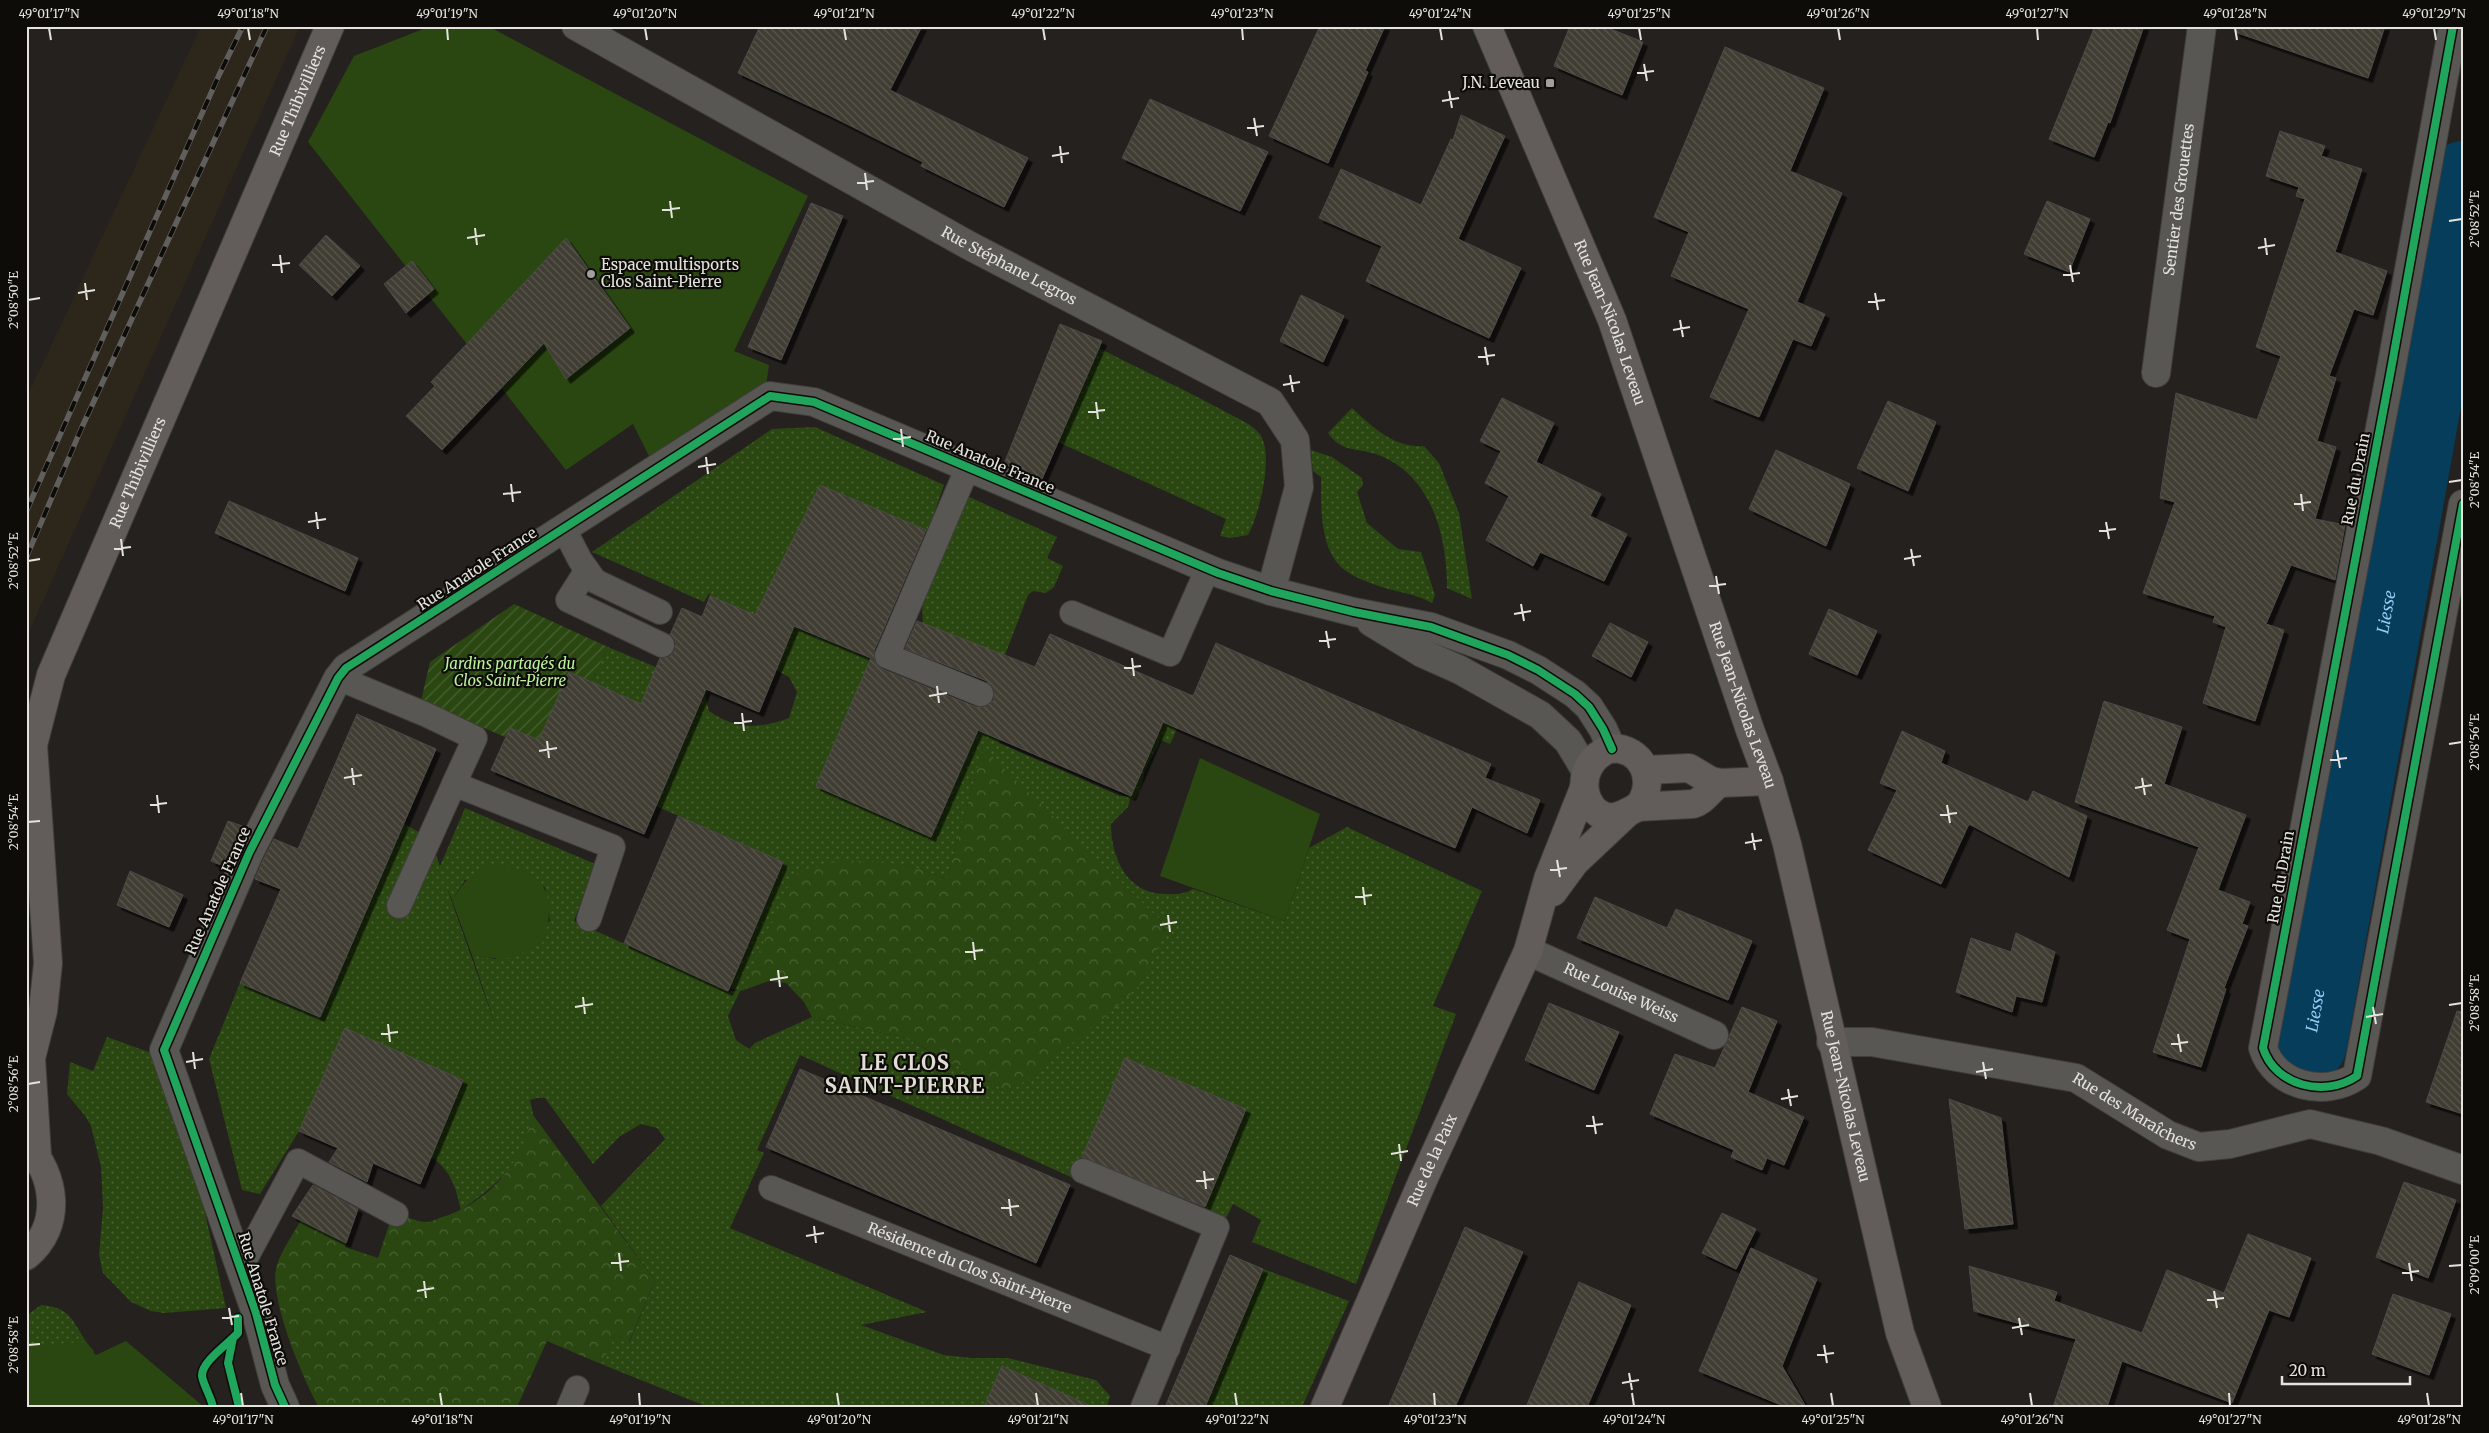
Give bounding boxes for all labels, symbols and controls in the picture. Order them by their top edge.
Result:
text: 49°01'17"N [18,6,80,21]
text: 49°01'18"N [217,6,280,21]
text: 49°01'19"N [416,6,479,21]
text: 49°01'20"N [613,6,678,21]
text: 49°01'21"N [813,6,875,21]
text: 49°01'22"N [1011,6,1075,21]
text: 49°01'23"N [1211,6,1274,21]
text: 49°01'24"N [1409,6,1472,21]
text: 49°01'25"N [1608,6,1671,21]
text: 49°01'26"N [1806,6,1870,21]
text: 49°01'27"N [2005,6,2069,21]
text: 49°01'28"N [2203,6,2268,21]
text: 49°01'29"N [2402,6,2467,21]
street label: Rue Thibivilliers [265,42,330,159]
place label: J.N. Leveau [1461,73,1540,92]
marker: J.N. Leveau [1544,77,1556,89]
street label: Sentier des Grouettes [2159,122,2198,277]
text: 2°08'52"E [2467,190,2482,247]
street label: Rue Stéphane Legros [938,222,1080,309]
street label: Rue Jean-Nicolas Leveau [1570,237,1650,408]
place label: Espace multisports Clos Saint-Pierre [601,255,739,291]
marker: Espace multisports Clos Saint-Pierre [585,268,597,280]
text: 2°08'50"E [6,271,21,329]
street label: Rue Thibivilliers [105,414,170,531]
street label: Rue Anatole France [923,426,1058,497]
street label: Rue du Drain [2337,431,2374,527]
text: 2°08'54"E [2467,451,2482,508]
street label: Rue Anatole France [414,523,540,614]
text: 2°08'52"E [6,532,21,589]
water label: Liesse [2372,589,2400,635]
street label: Rue Jean-Nicolas Leveau [1705,619,1781,790]
park label: Jardins partagés du Clos Saint-Pierre [443,654,575,690]
text: 2°08'56"E [2467,713,2482,770]
text: 2°08'54"E [6,793,21,850]
street label: Rue Anatole France [181,824,254,958]
street label: Rue du Drain [2263,829,2298,925]
street label: Rue Louise Weiss [1561,958,1682,1027]
text: 2°08'58"E [2467,974,2482,1032]
water label: Liesse [2301,987,2329,1034]
street label: Rue Jean-Nicolas Leveau [1817,1009,1875,1184]
district label: LE CLOS SAINT-PIERRE [825,1050,985,1098]
text: 2°08'56"E [6,1055,21,1112]
street label: Rue des Maraîchers [2069,1068,2199,1154]
street label: Rue de la Paix [1403,1111,1461,1209]
street label: Résidence du Clos Saint-Pierre [865,1218,1075,1317]
street label: Rue Anatole France [234,1230,293,1368]
text: 2°09'00"E [2467,1235,2482,1295]
text: 2°08'58"E [6,1316,21,1374]
scale bar [2282,1353,2409,1385]
text: 20 m [2289,1361,2326,1380]
text: 49°01'17"N [212,1412,274,1427]
text: 49°01'18"N [411,1412,474,1427]
text: 49°01'19"N [609,1412,672,1427]
text: 49°01'20"N [807,1412,872,1427]
text: 49°01'21"N [1007,1412,1069,1427]
text: 49°01'22"N [1205,1412,1269,1427]
text: 49°01'23"N [1404,1412,1467,1427]
text: 49°01'24"N [1603,1412,1666,1427]
text: 49°01'25"N [1802,1412,1865,1427]
text: 49°01'26"N [2000,1412,2064,1427]
text: 49°01'27"N [2198,1412,2262,1427]
text: 49°01'28"N [2397,1412,2462,1427]

